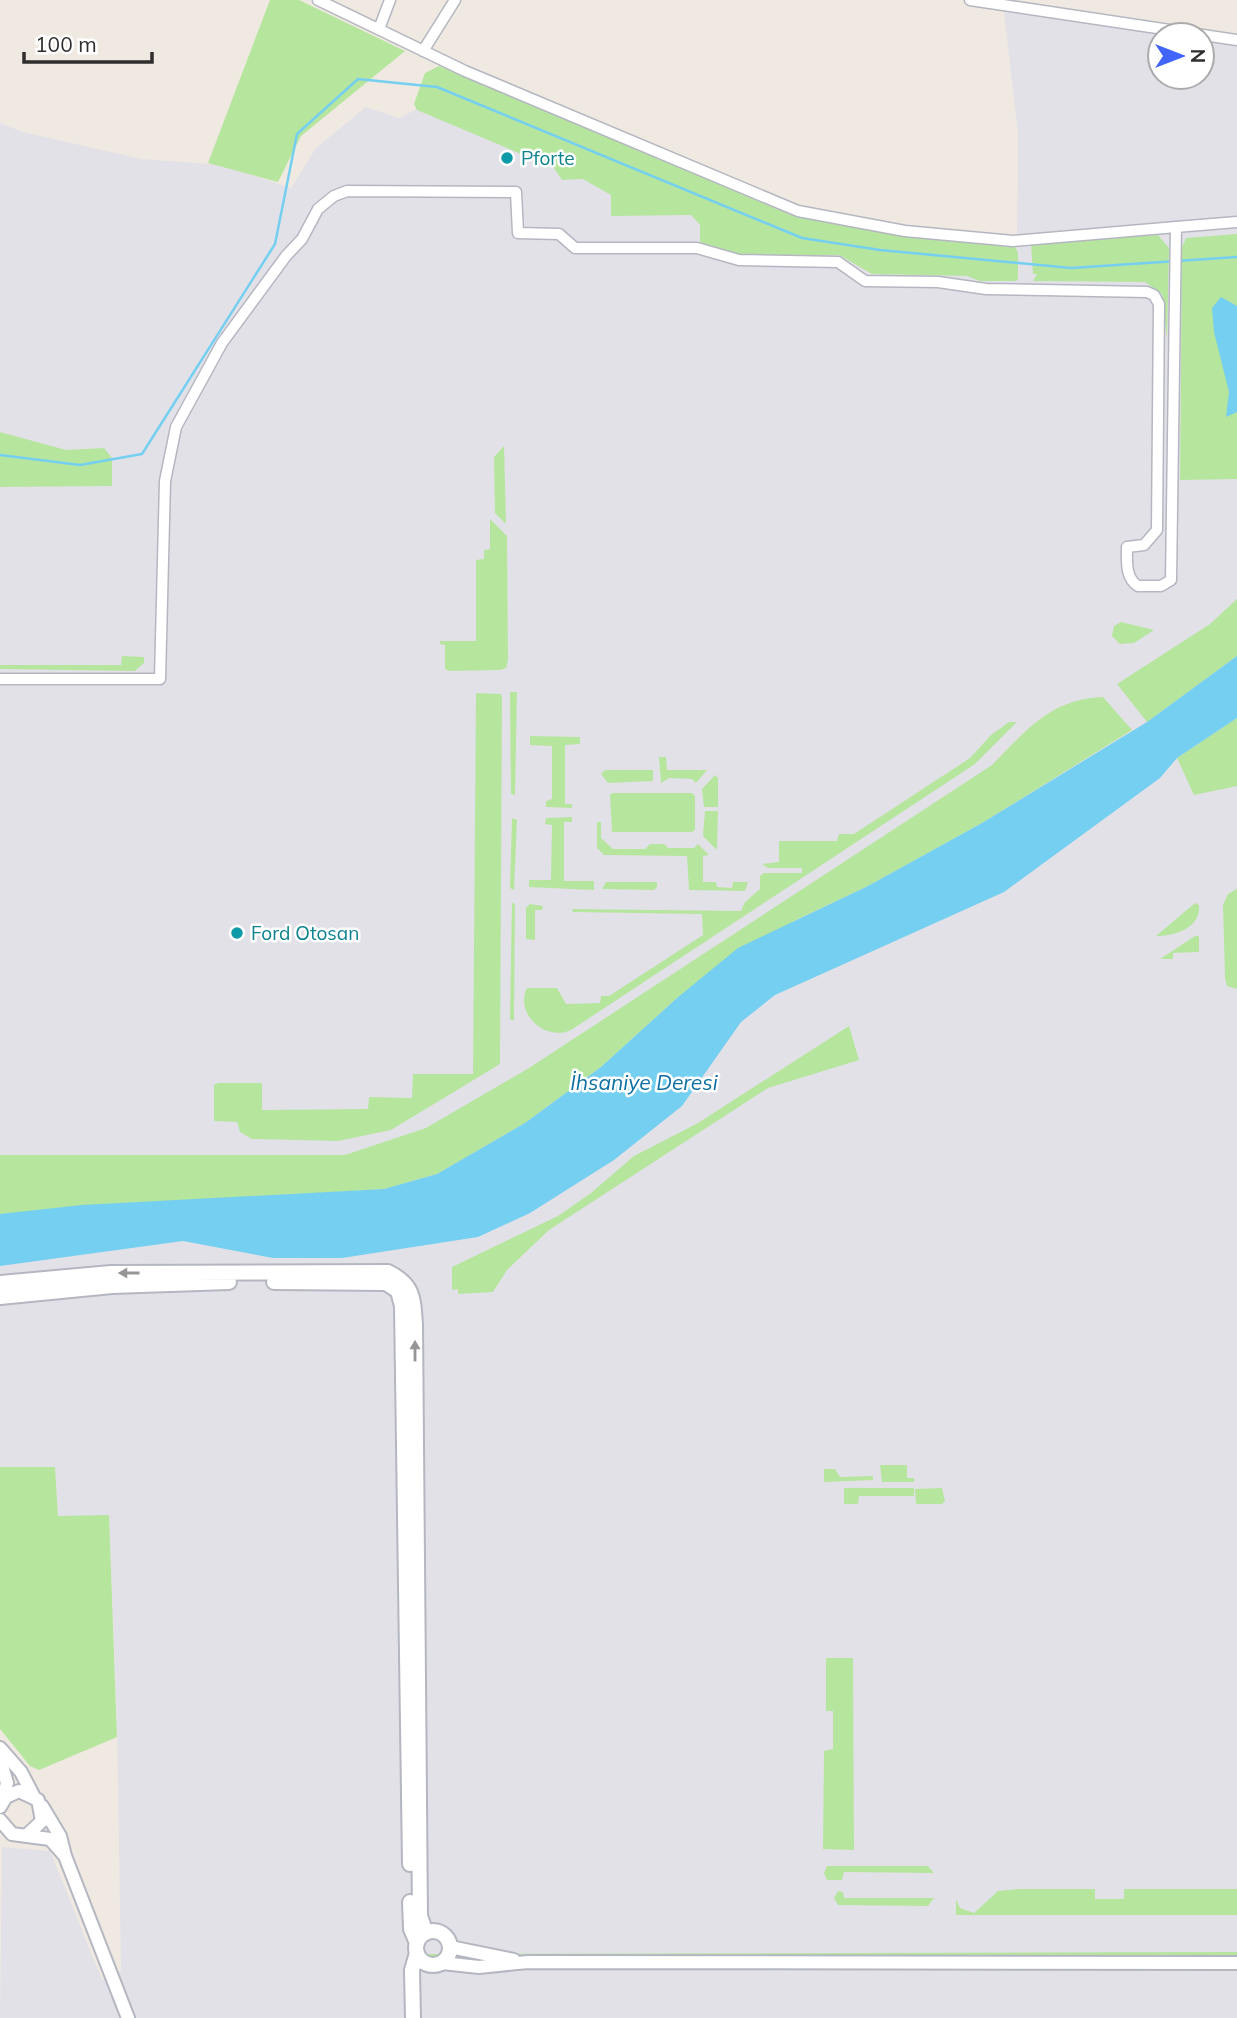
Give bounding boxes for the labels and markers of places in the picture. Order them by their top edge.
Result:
place label: Pforte [521,146,575,170]
marker: Pforte [499,150,515,166]
place label: Ford Otosan [251,921,359,945]
marker: Ford Otosan [229,925,245,941]

